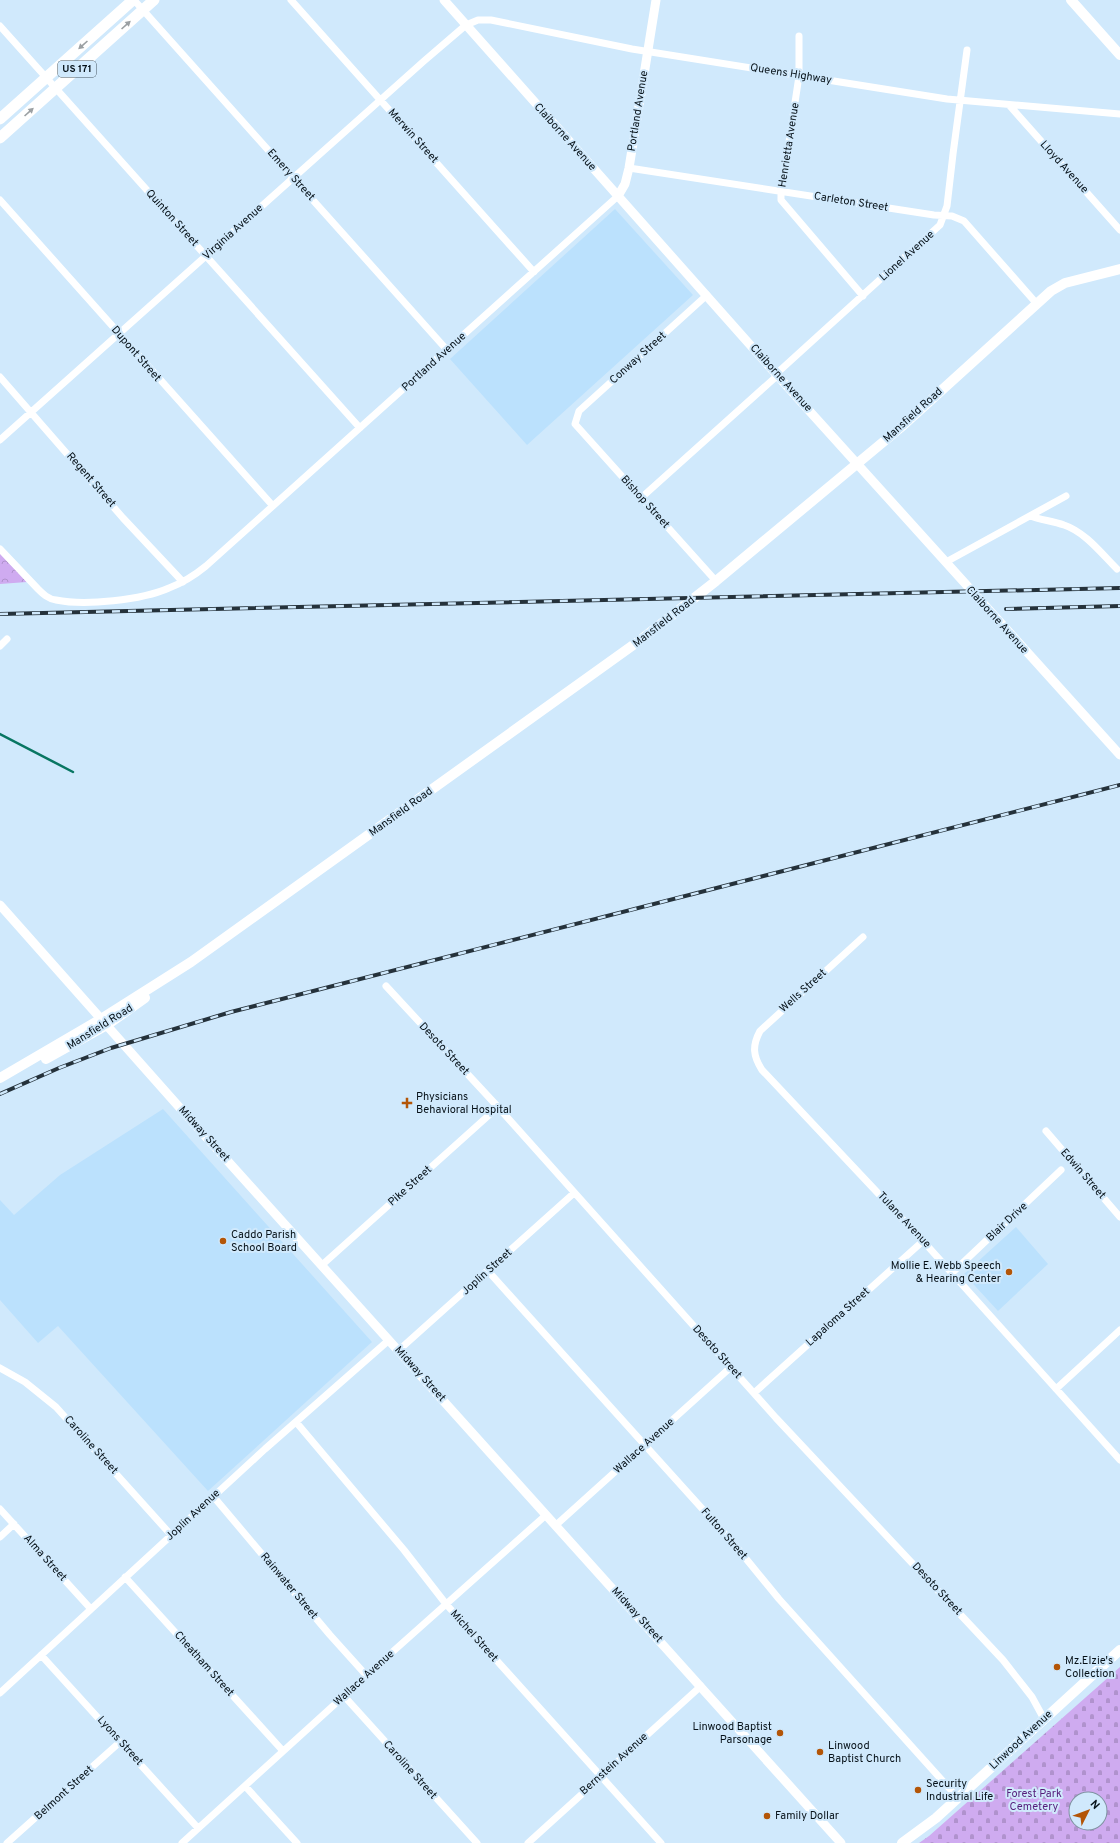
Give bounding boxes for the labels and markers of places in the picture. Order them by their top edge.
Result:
place label: Physicians Behavioral Hospital [416,1090,512,1117]
marker: Physicians Behavioral Hospital [401,1097,413,1109]
place label: Caddo Parish School Board [231,1228,297,1255]
marker: Caddo Parish School Board [218,1236,228,1246]
place label: Mollie E. Webb Speech & Hearing Center [891,1259,1002,1286]
marker: Mollie E. Webb Speech & Hearing Center [1004,1267,1014,1277]
place label: Mz.Elzie's Collection [1065,1654,1115,1681]
marker: Mz.Elzie's Collection [1052,1662,1062,1672]
place label: Linwood Baptist Parsonage [693,1720,772,1747]
marker: Linwood Baptist Parsonage [775,1728,785,1738]
place label: Linwood Baptist Church [828,1739,901,1766]
marker: Linwood Baptist Church [815,1747,825,1757]
place label: Security Industrial Life [926,1777,993,1804]
marker: Security Industrial Life [913,1785,923,1795]
place label: Family Dollar [775,1809,840,1823]
marker: Family Dollar [762,1811,772,1821]

